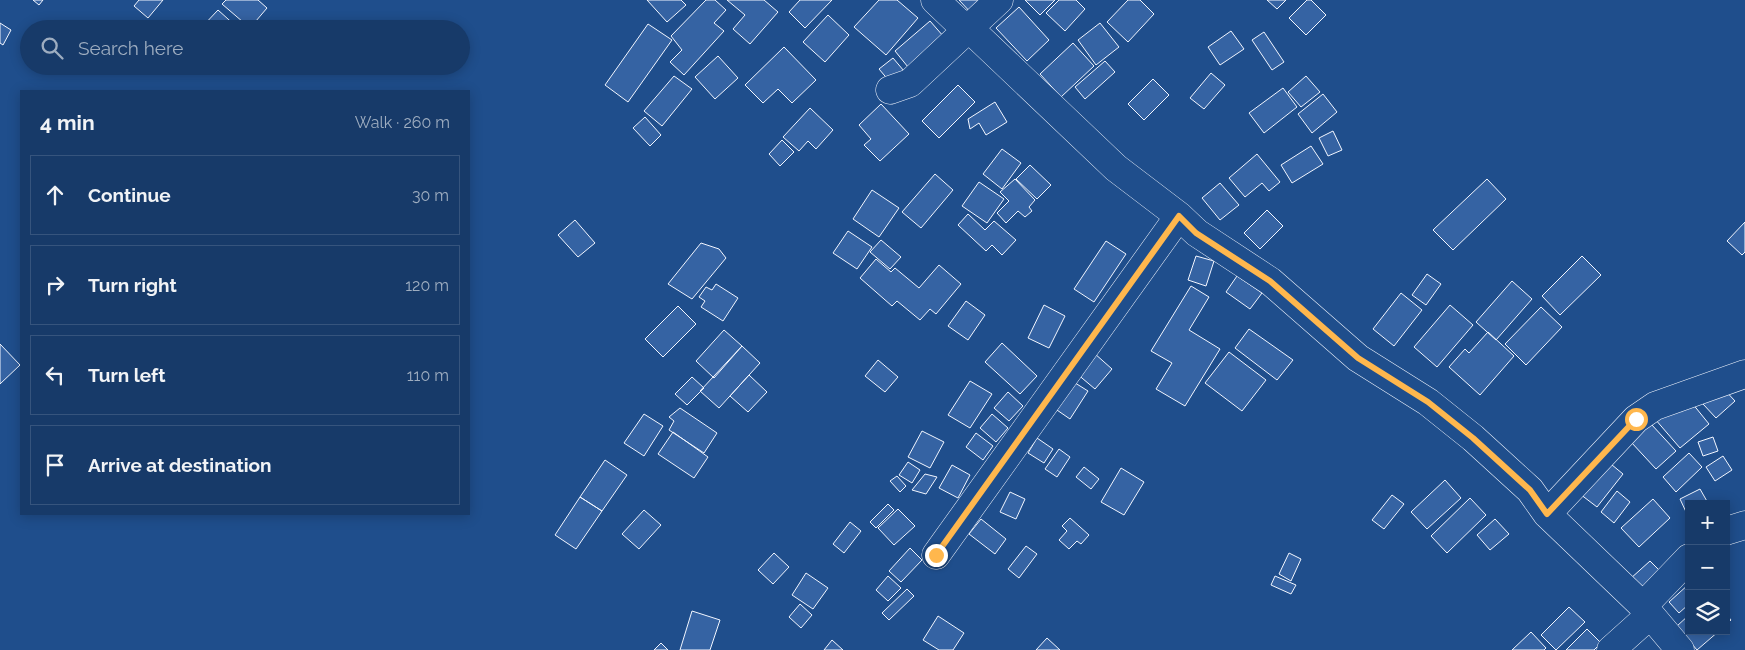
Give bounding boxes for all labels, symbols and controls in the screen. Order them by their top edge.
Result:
search box [20,20,470,75]
icon: search [38,34,66,62]
text: Search here [78,37,184,59]
text: 4 min [40,110,95,135]
text: Walk · 260 m [355,113,450,132]
icon: ahead [41,181,69,209]
text: Continue [88,184,171,206]
text: 30 m [412,186,449,205]
icon: right [41,271,69,299]
text: Turn right [88,274,177,296]
text: 120 m [405,276,449,295]
icon: left [41,361,69,389]
text: Turn left [88,364,165,386]
text: 110 m [407,366,449,385]
route start [1625,408,1648,431]
icon: arrive [41,451,69,479]
text: Arrive at destination [88,454,272,476]
map controls [1685,500,1730,635]
button: + [1685,500,1730,545]
route end [925,544,948,567]
button: − [1685,545,1730,590]
button: layers [1685,590,1730,635]

